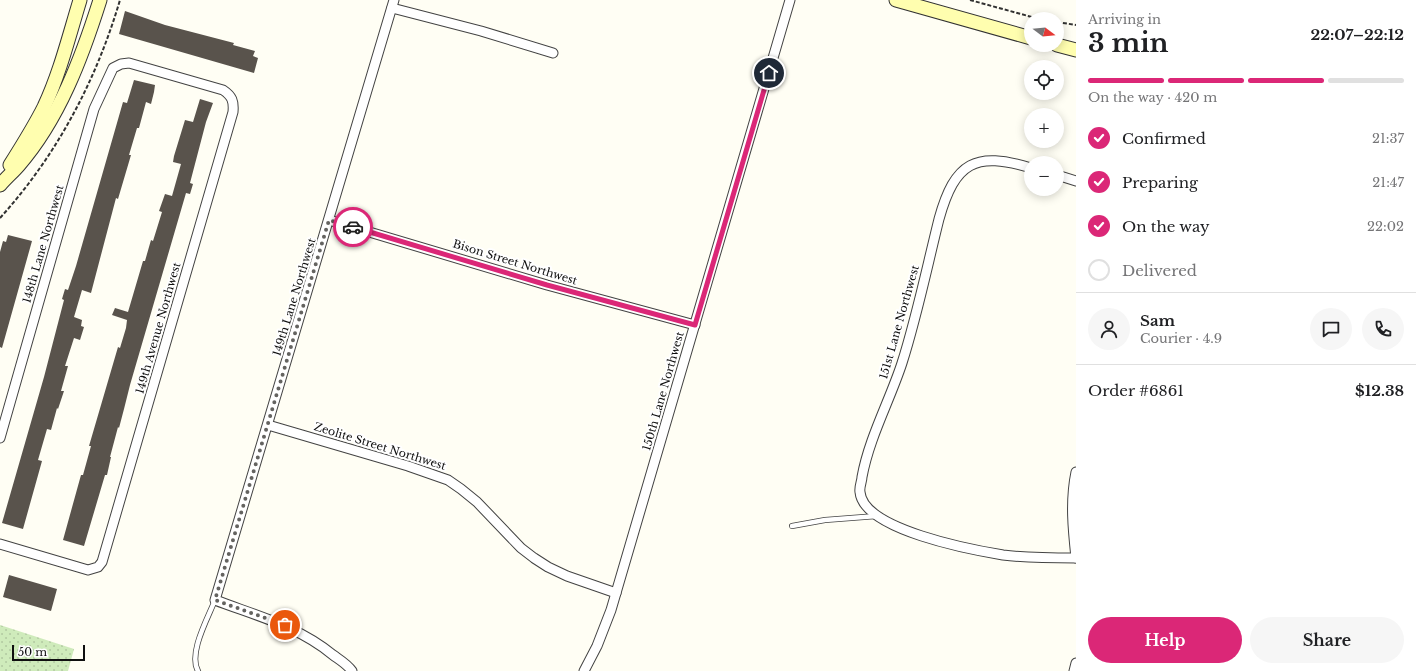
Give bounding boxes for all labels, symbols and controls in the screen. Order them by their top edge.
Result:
text: Arriving in [1088,11,1161,28]
north arrow [1024,12,1064,52]
map controls [1024,12,1064,196]
text: 22:07–22:12 [1310,25,1404,44]
text: 3 min [1088,27,1169,59]
pin [752,56,786,90]
button: locate [1024,60,1064,100]
icon: home [758,62,780,84]
text: On the way · 420 m [1088,89,1217,106]
button: + [1024,108,1064,148]
icon: check [1088,127,1110,149]
text: Confirmed [1122,129,1206,148]
text: 21:37 [1372,130,1404,147]
button: − [1024,156,1064,196]
icon: check [1088,171,1110,193]
text: Preparing [1122,173,1198,192]
text: 21:47 [1372,174,1404,191]
street label: 148th Lane Northwest [19,183,67,305]
courier [333,207,373,247]
icon: check [1088,215,1110,237]
icon: car [342,216,364,238]
text: On the way [1122,217,1210,236]
text: 22:02 [1367,218,1404,235]
street label: 149th Lane Northwest [269,236,319,358]
street label: Bison Street Northwest [451,236,580,288]
street label: 149th Avenue Northwest [133,260,184,395]
text: Delivered [1122,261,1197,280]
street label: 151st Lane Northwest [876,263,922,380]
button: person [1088,308,1130,350]
button: chat [1310,308,1352,350]
button: phone [1362,308,1404,350]
text: Sam [1140,311,1175,330]
street label: 150th Lane Northwest [639,329,687,452]
text: Courier · 4.9 [1140,330,1222,347]
text: Order #6861 [1088,381,1184,400]
text: $12.38 [1355,381,1404,400]
street label: Zeolite Street Northwest [312,419,449,473]
pin [268,608,302,642]
icon: bag [274,614,296,636]
button: Help [1088,617,1242,663]
button: Share [1250,617,1404,663]
scale bar [12,643,85,662]
text: 50 m [18,645,47,659]

